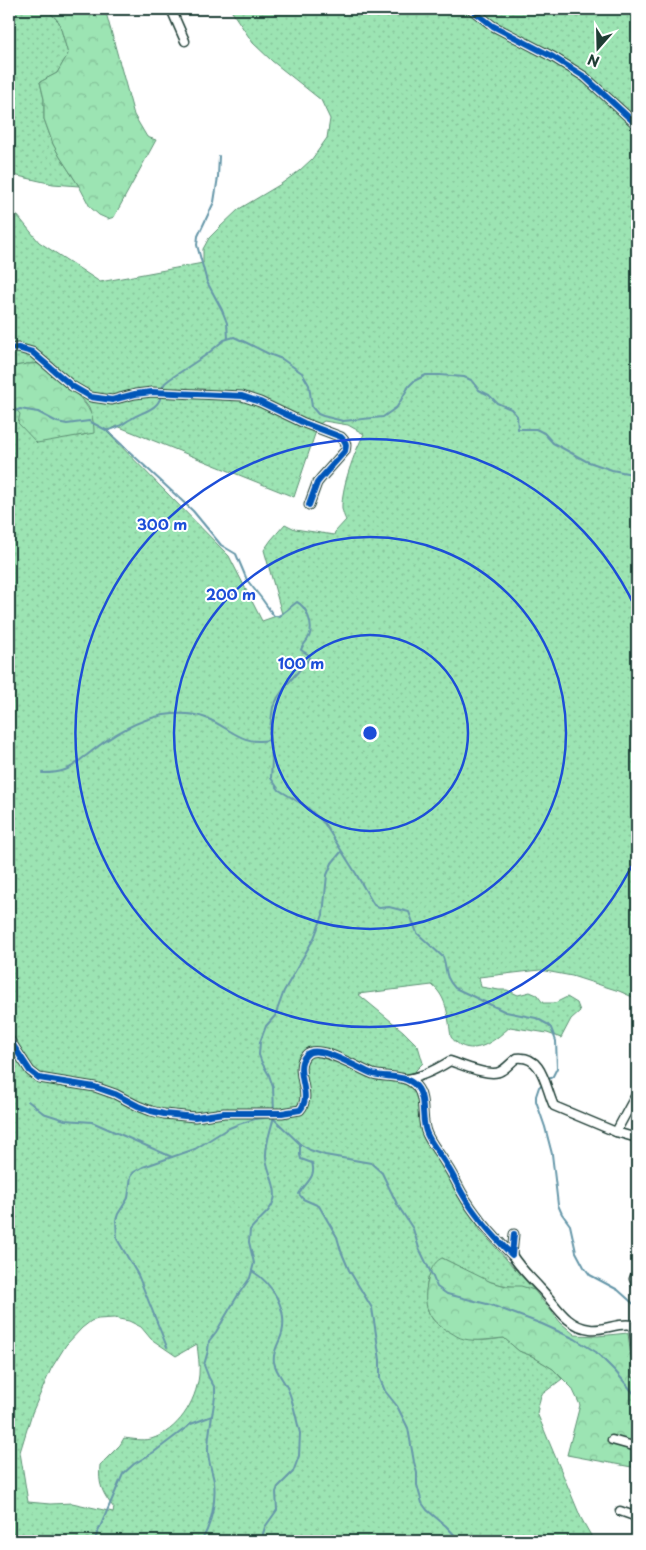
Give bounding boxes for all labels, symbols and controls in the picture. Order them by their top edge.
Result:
north arrow [574,22,624,72]
text: N [585,49,602,72]
text: 300 m [137,512,187,535]
text: 200 m [206,582,256,605]
text: 100 m [278,651,324,674]
centre of rings [361,724,379,742]

